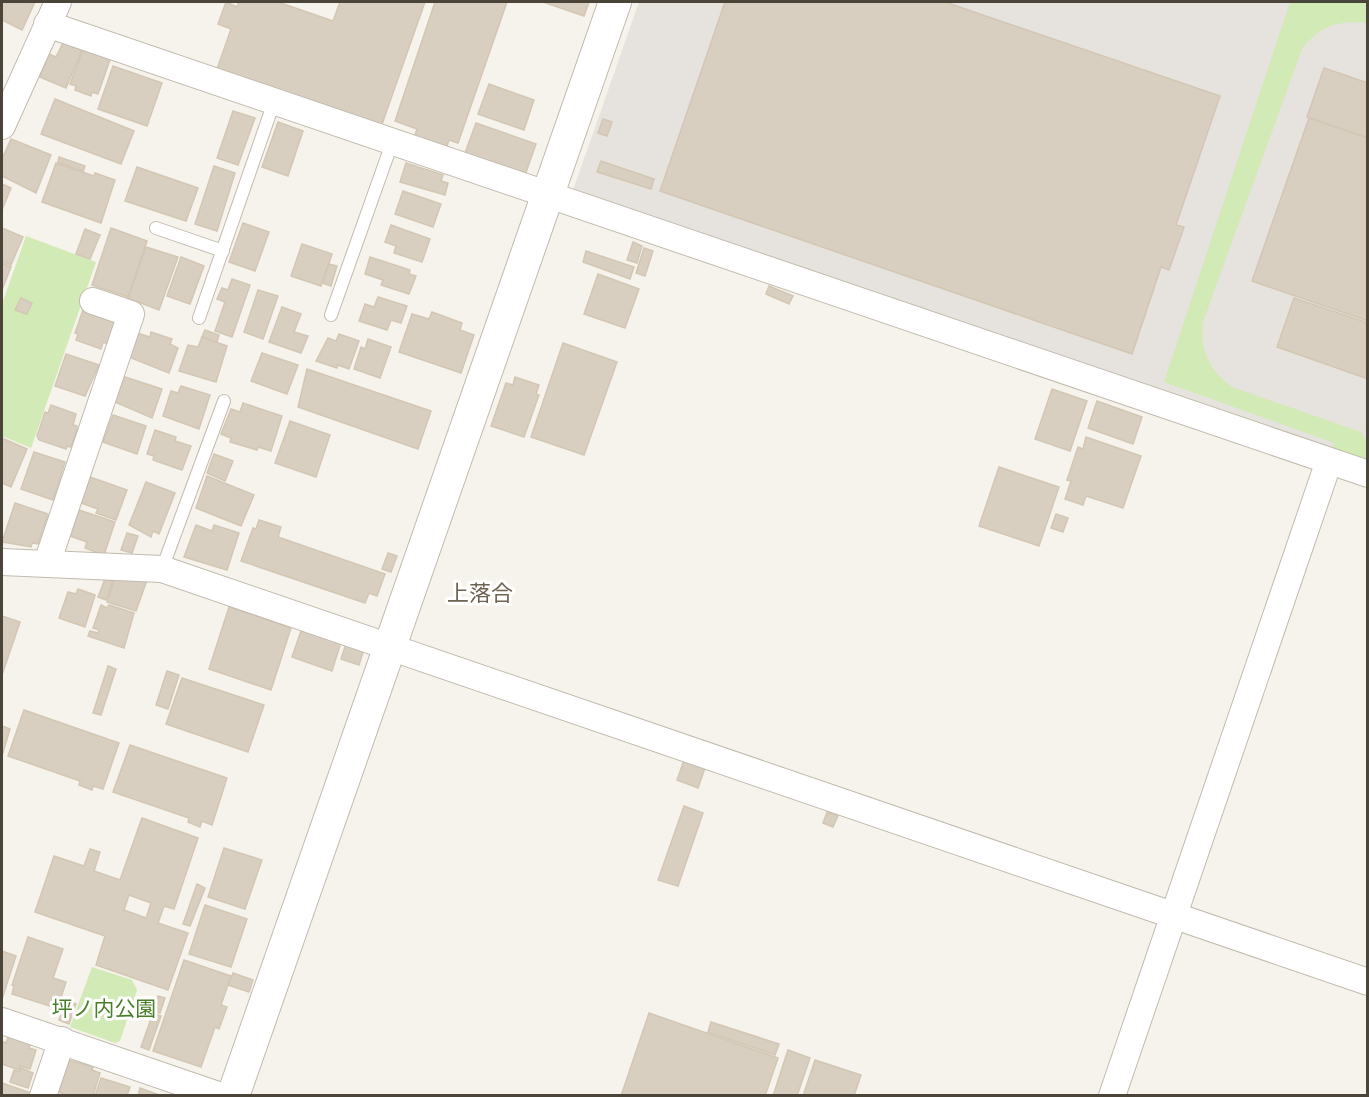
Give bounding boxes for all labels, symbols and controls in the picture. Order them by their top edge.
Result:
district label: 上落合 [447,581,513,607]
park label: 坪ノ内公園 [52,997,157,1021]

